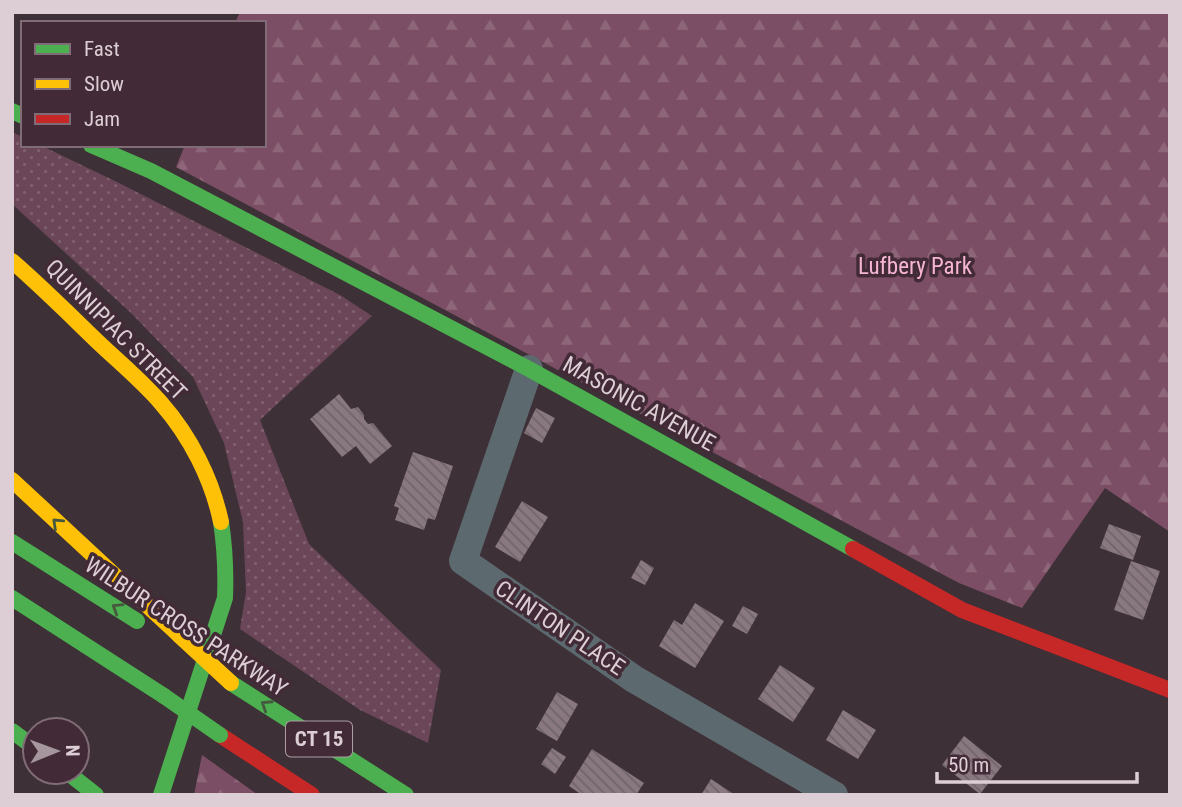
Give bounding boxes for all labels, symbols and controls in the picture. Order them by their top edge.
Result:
legend [21,21,266,147]
text: Fast [84,37,120,61]
text: Slow [84,72,124,96]
text: Jam [84,107,120,131]
park label: Lufbery Park [858,253,973,280]
street label: QUINNIPIAC STREET [40,254,192,406]
street label: MASONIC AVENUE [558,351,720,457]
one-way arrow [52,518,65,531]
street label: WILBUR CROSS PARKWAY [80,551,292,703]
street label: CLINTON PLACE [490,575,630,681]
one-way arrow [111,603,124,616]
one-way arrow [261,701,274,714]
north arrow [21,716,91,786]
road number: CT 15 [286,722,352,756]
scale bar [937,740,1136,784]
text: N [61,745,84,757]
text: 50 m [948,753,989,777]

